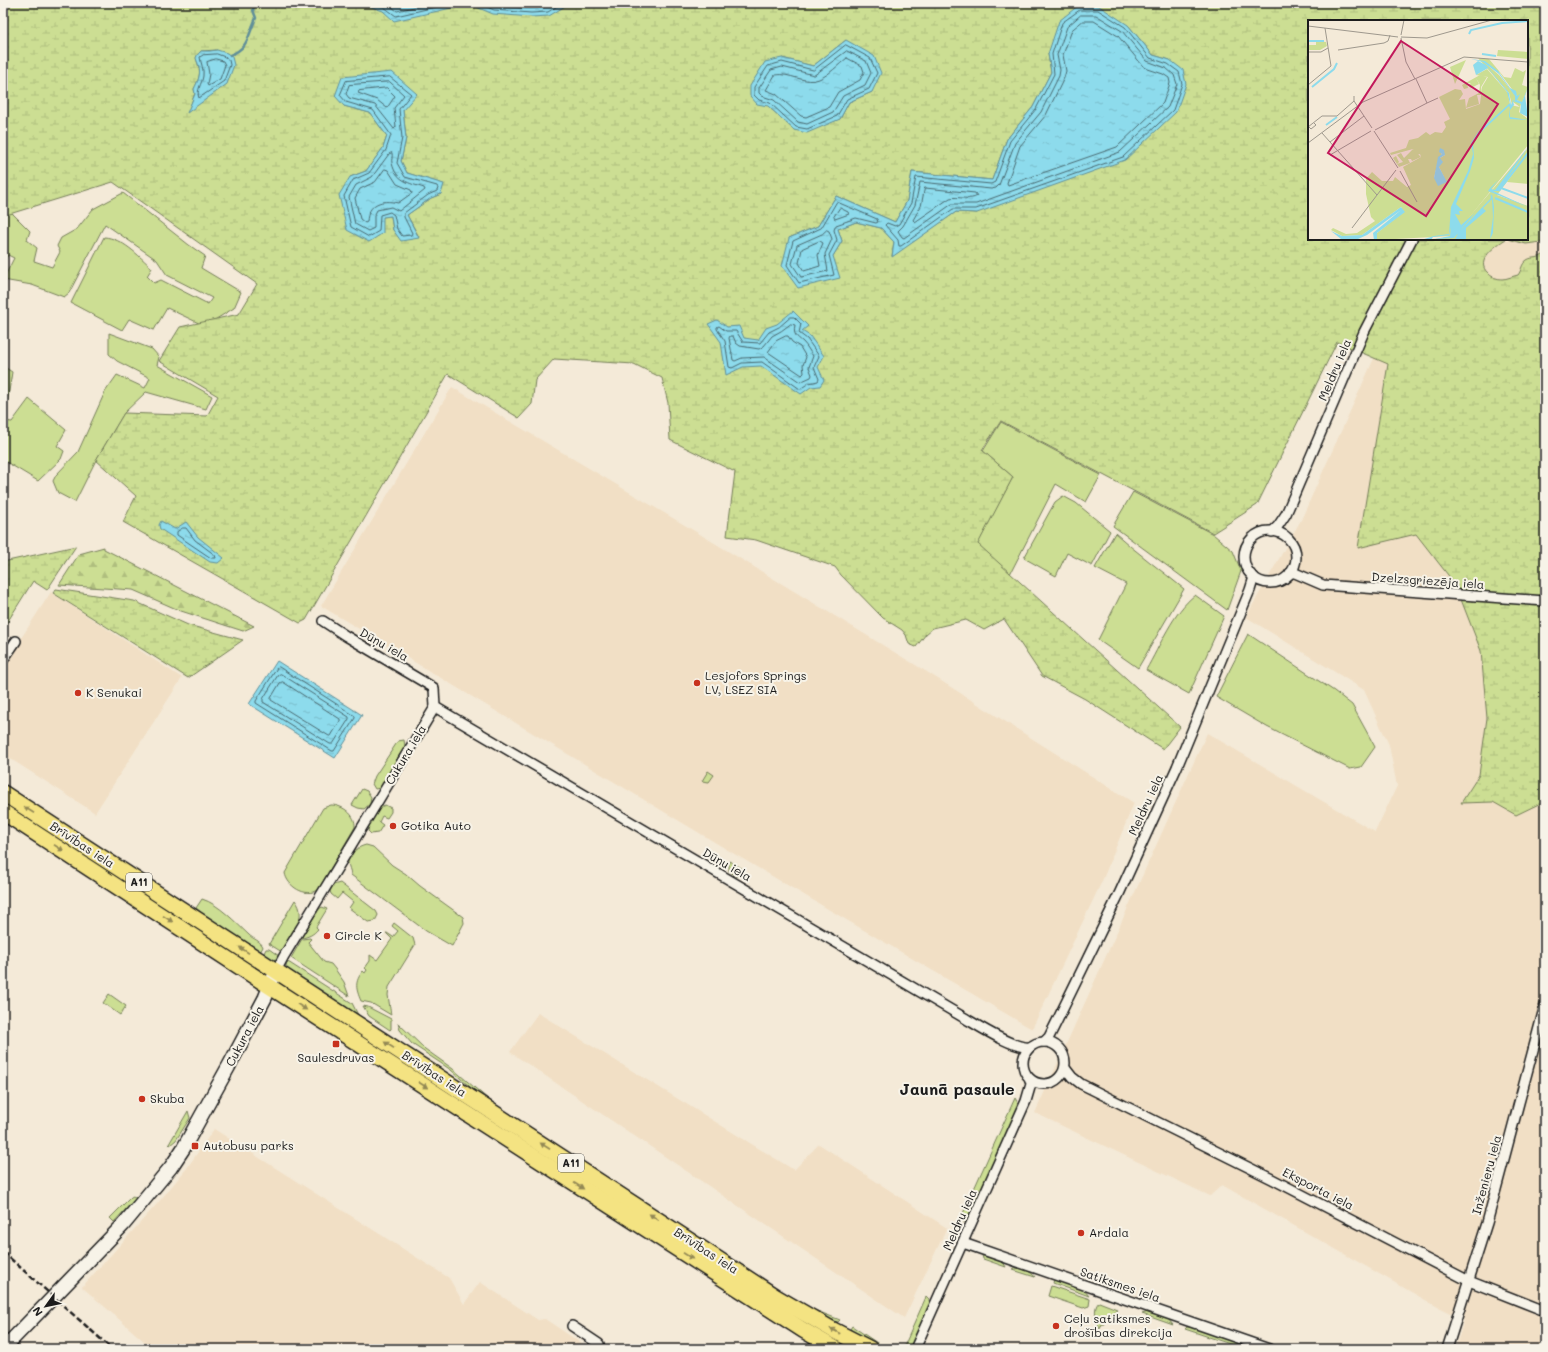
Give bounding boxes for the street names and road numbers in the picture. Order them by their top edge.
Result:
street label: Meldru iela [1314,336,1354,403]
street label: Dzelzsgriezēja iela [1371,568,1485,592]
street label: Dūņu iela [357,624,412,665]
street label: Cukura iela [381,722,429,787]
street label: Meldru iela [1124,771,1166,838]
street label: Brīvības iela [47,817,118,871]
street label: Dūņu iela [700,844,755,885]
road number: A11 [126,873,152,891]
street label: Cukura iela [221,1002,267,1069]
street label: Brīvības iela [399,1046,470,1100]
street label: Inženieru iela [1468,1133,1504,1216]
road number: A11 [558,1154,584,1172]
street label: Eksporta iela [1280,1163,1357,1213]
street label: Meldru iela [938,1186,980,1253]
street label: Brīvības iela [671,1223,742,1277]
street label: Satiksmes iela [1078,1263,1162,1305]

